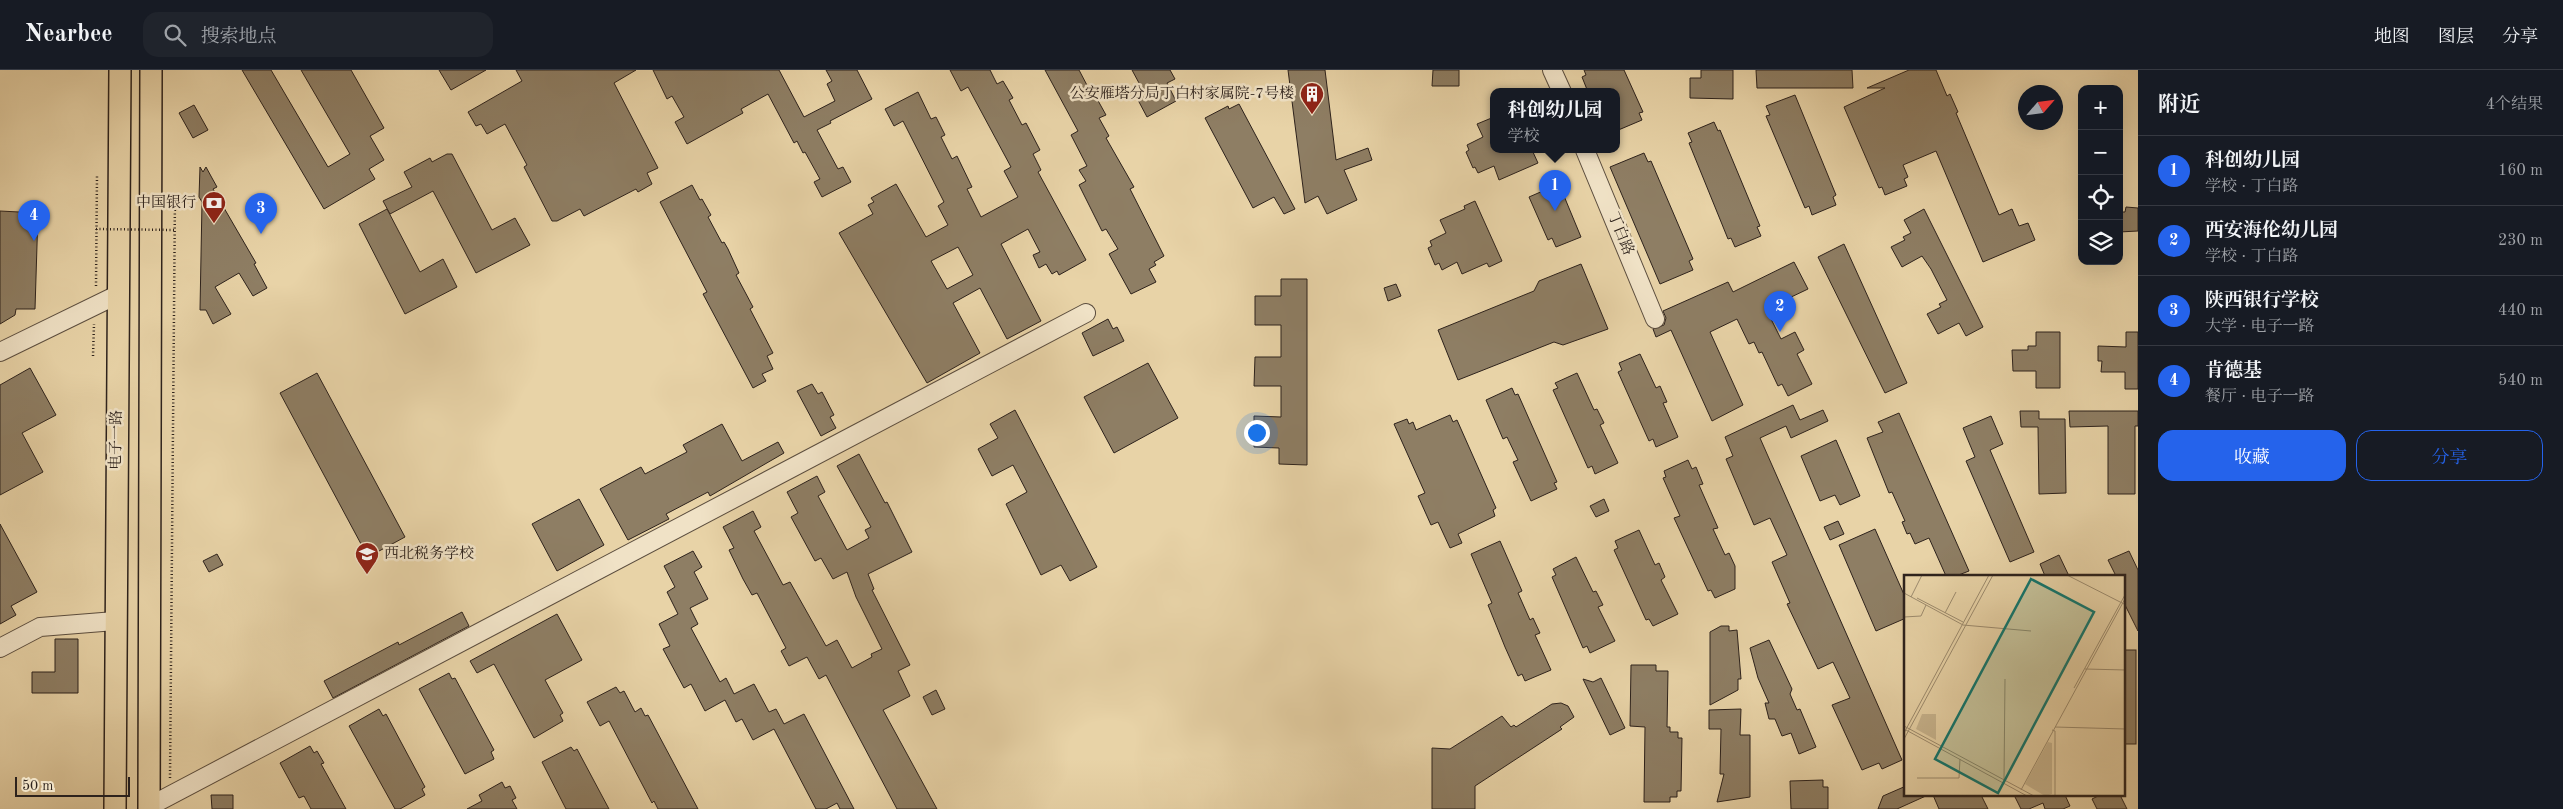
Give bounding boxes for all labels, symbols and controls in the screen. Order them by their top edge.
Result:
search box [143,12,493,57]
icon: search [161,21,189,49]
text: Nearbee [25,23,113,47]
text: 搜索地点 [201,28,277,47]
text: 地图 [2374,28,2410,46]
text: 图层 [2438,28,2474,46]
text: 分享 [2502,28,2538,46]
building icon: 公安雁塔分局丁白村家属院-7号楼 [1299,81,1325,115]
place label: 公安雁塔分局丁白村家属院-7号楼 [1070,85,1294,102]
north arrow [2018,85,2063,130]
map controls [2078,85,2123,265]
button: + [2078,85,2123,130]
popup [1490,88,1620,153]
text: 附近 [2158,95,2200,116]
text: 4个结果 [2486,97,2543,113]
text: 科创幼儿园 [1507,102,1603,121]
text: 学校 [1507,129,1540,145]
button: − [2078,130,2123,175]
text: 科创幼儿园 [2205,152,2300,171]
text: 1 [2169,163,2179,179]
text: 160 m [2498,163,2543,179]
pin: 1 [1539,170,1571,211]
button: locate [2078,175,2123,220]
text: 学校 · 丁白路 [2205,179,2298,195]
bank icon: 中国银行 [201,190,227,224]
pin: 3 [245,193,277,234]
place label: 中国银行 [136,194,196,211]
pin: 4 [18,200,50,241]
street label: 丁白路 [1605,210,1637,258]
button: layers [2078,220,2123,265]
text: 西安海伦幼儿园 [2205,222,2338,241]
text: 2 [2169,233,2179,249]
text: 230 m [2498,233,2543,249]
text: 学校 · 丁白路 [2205,249,2298,265]
pin: 2 [1764,291,1796,332]
text: 陕西银行学校 [2205,292,2319,311]
text: 3 [2169,303,2179,319]
text: 440 m [2498,303,2543,319]
text: 大学 · 电子一路 [2205,319,2314,335]
text: 肯德基 [2205,362,2262,381]
text: 4 [2169,373,2179,389]
text: 540 m [2498,373,2543,389]
text: 餐厅 · 电子一路 [2205,389,2314,405]
street label: 电子一路 [107,410,125,470]
your location [1244,420,1270,446]
button: 收藏 [2158,430,2346,481]
button: 分享 [2356,430,2543,481]
school or university icon: 西北税务学校 [354,541,380,575]
place label: 西北税务学校 [384,545,474,562]
inset map [1904,575,2126,796]
scale bar [15,774,130,797]
text: 50 m [22,779,53,793]

